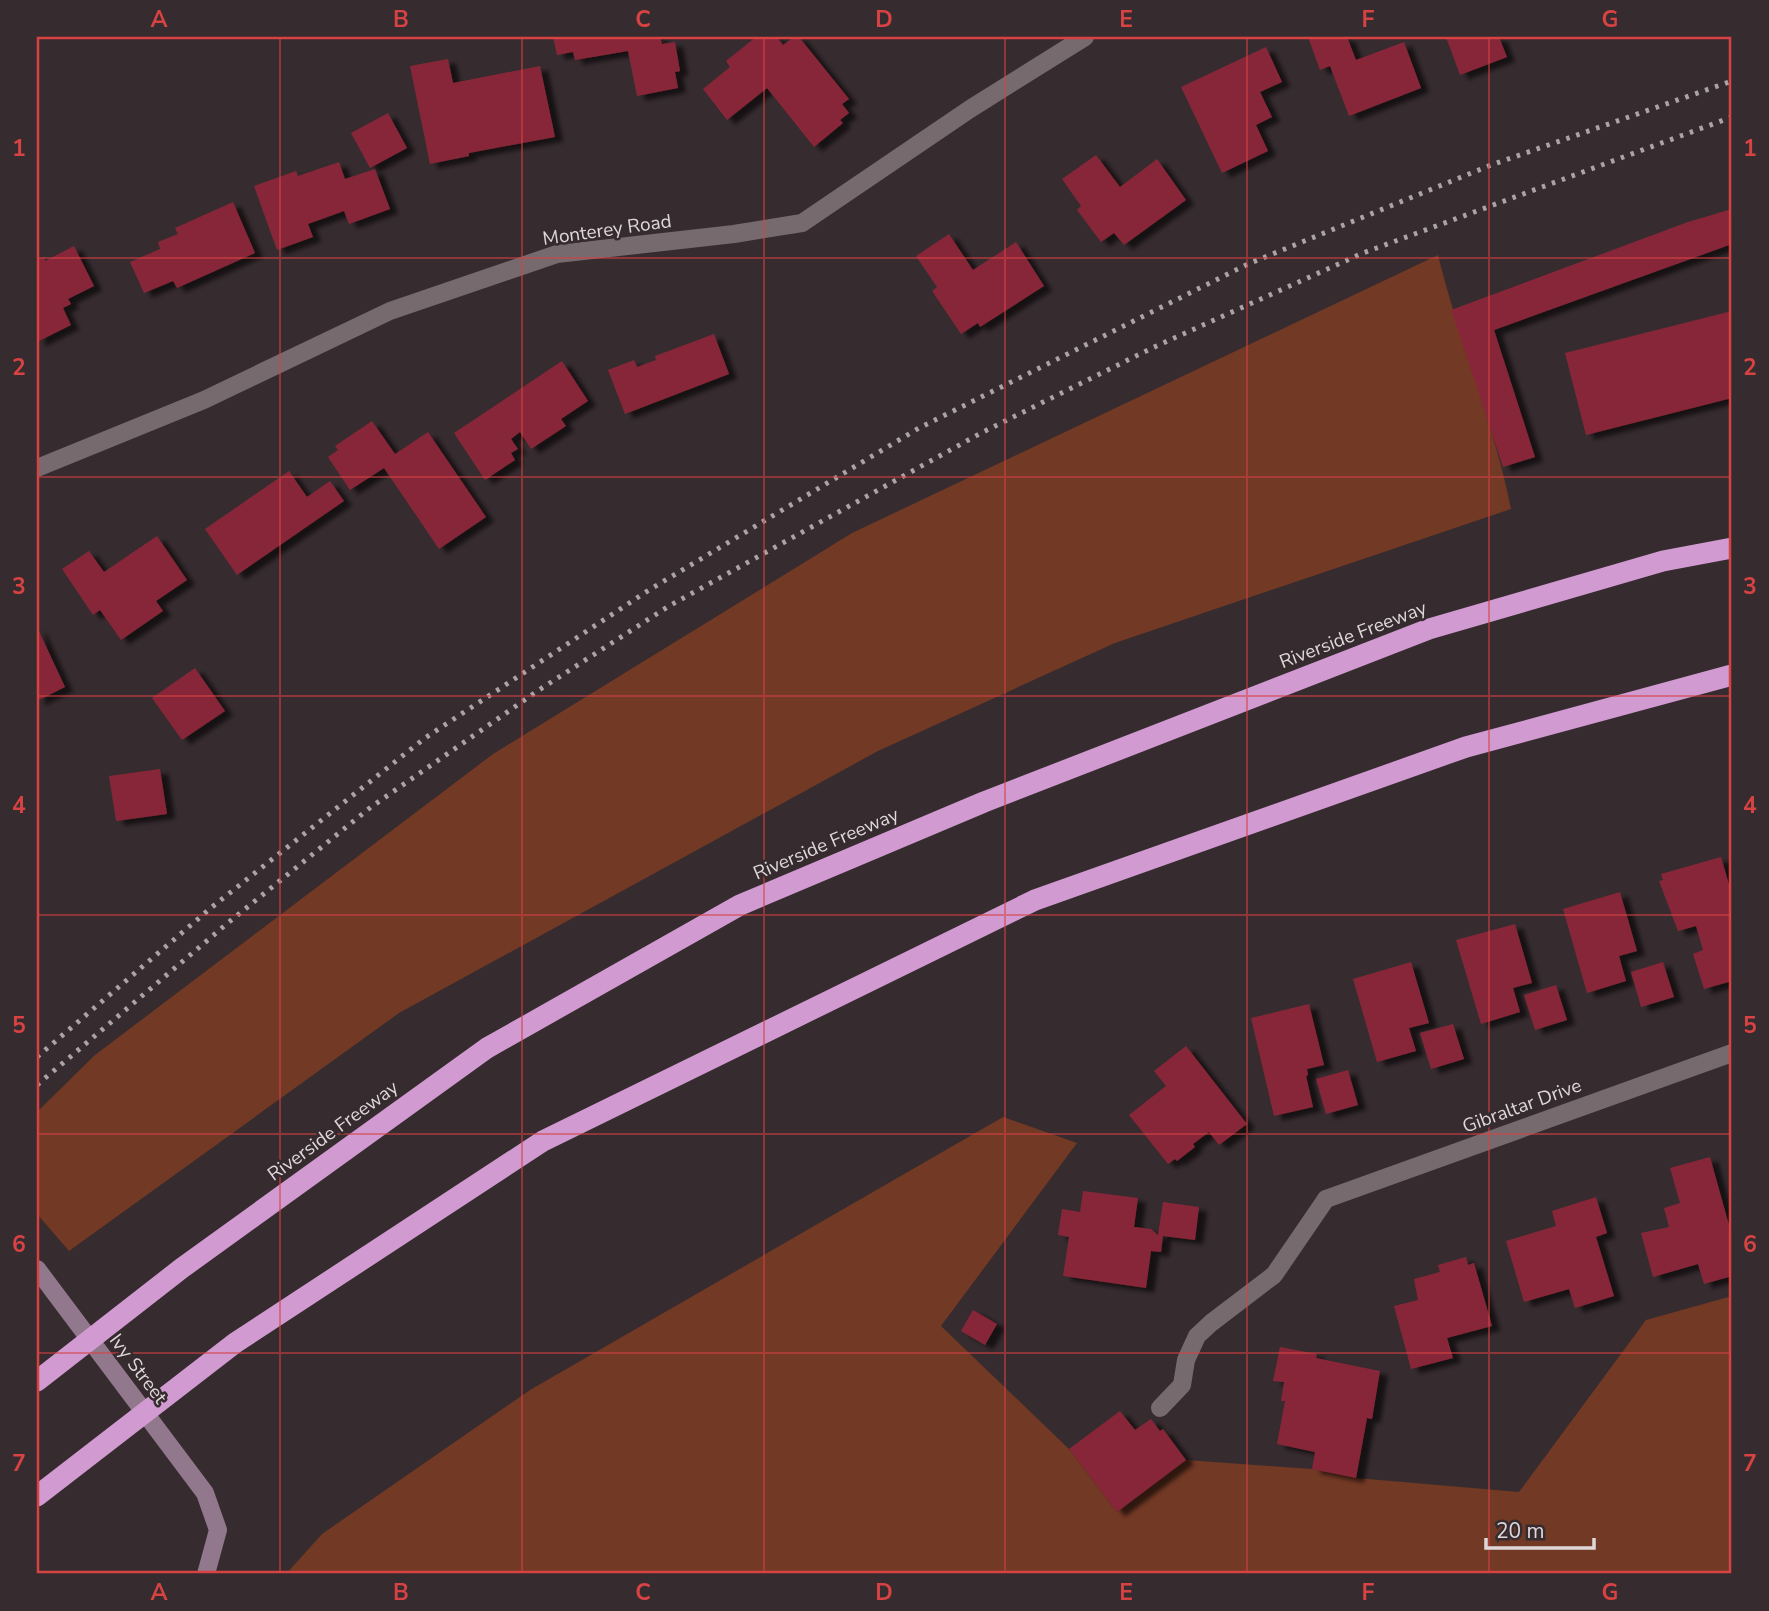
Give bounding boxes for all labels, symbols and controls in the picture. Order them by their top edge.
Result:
text: A [150,4,168,35]
text: B [393,4,409,35]
text: C [635,4,651,35]
text: D [875,4,893,35]
text: E [1119,4,1133,35]
text: F [1362,4,1375,35]
text: G [1602,4,1618,35]
text: 1 [12,133,26,164]
text: 1 [1743,133,1757,164]
street label: Monterey Road [541,208,673,252]
text: 2 [12,352,26,383]
text: 2 [1743,352,1757,383]
text: 3 [12,571,26,602]
text: 3 [1743,571,1757,602]
street label: Riverside Freeway [1276,595,1431,675]
text: 4 [12,790,26,821]
text: 4 [1743,790,1757,821]
street label: Riverside Freeway [749,802,903,886]
text: 5 [12,1010,26,1041]
text: 5 [1743,1010,1757,1041]
street label: Gibraltar Drive [1459,1072,1585,1140]
street label: Riverside Freeway [262,1075,404,1187]
text: 6 [12,1229,26,1260]
text: 6 [1743,1229,1757,1260]
street label: Ivy Street [103,1329,173,1410]
text: 7 [12,1448,26,1479]
text: 7 [1743,1448,1757,1479]
scale bar [1486,1506,1594,1550]
text: 20 m [1496,1517,1545,1545]
text: A [150,1577,168,1608]
text: B [393,1577,409,1608]
text: C [635,1577,651,1608]
text: D [875,1577,893,1608]
text: E [1119,1577,1133,1608]
text: F [1362,1577,1375,1608]
text: G [1602,1577,1618,1608]

